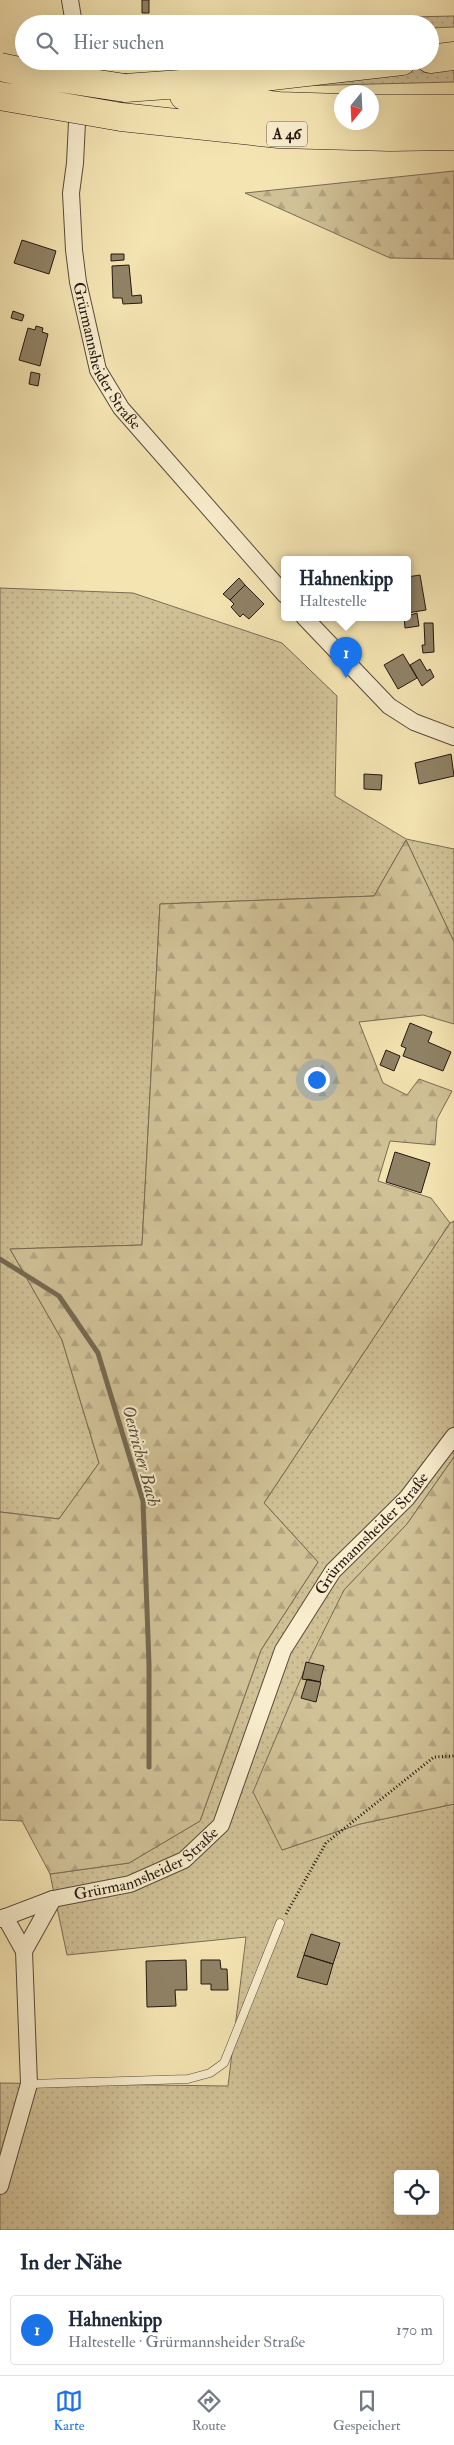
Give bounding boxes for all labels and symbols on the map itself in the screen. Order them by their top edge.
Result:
north arrow [334,85,379,130]
road number: A 46 [267,122,307,146]
street label: Grürmannsheider Straße [68,280,146,434]
pin: 1 [330,637,362,678]
your location [304,1067,330,1093]
water label: Oestricher Bach [116,1403,166,1509]
street label: Grürmannsheider Straße [311,1468,433,1598]
street label: Grürmannsheider Straße [72,1822,223,1905]

